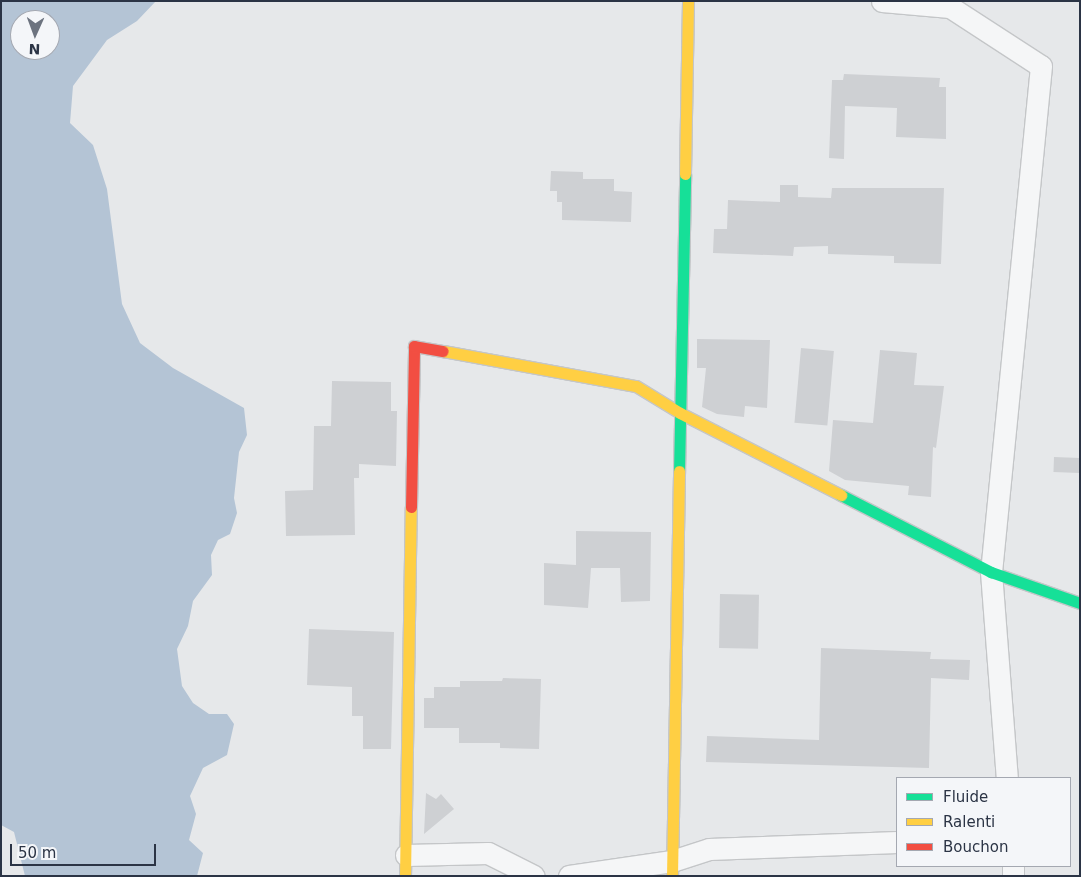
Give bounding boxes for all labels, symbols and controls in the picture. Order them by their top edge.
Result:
north arrow [10,10,60,60]
text: N [28,41,41,57]
legend [896,777,1071,867]
text: Fluide [943,788,988,806]
text: Ralenti [943,813,995,831]
scale bar [12,834,159,866]
text: Bouchon [943,838,1008,856]
text: 50 m [18,844,56,862]

